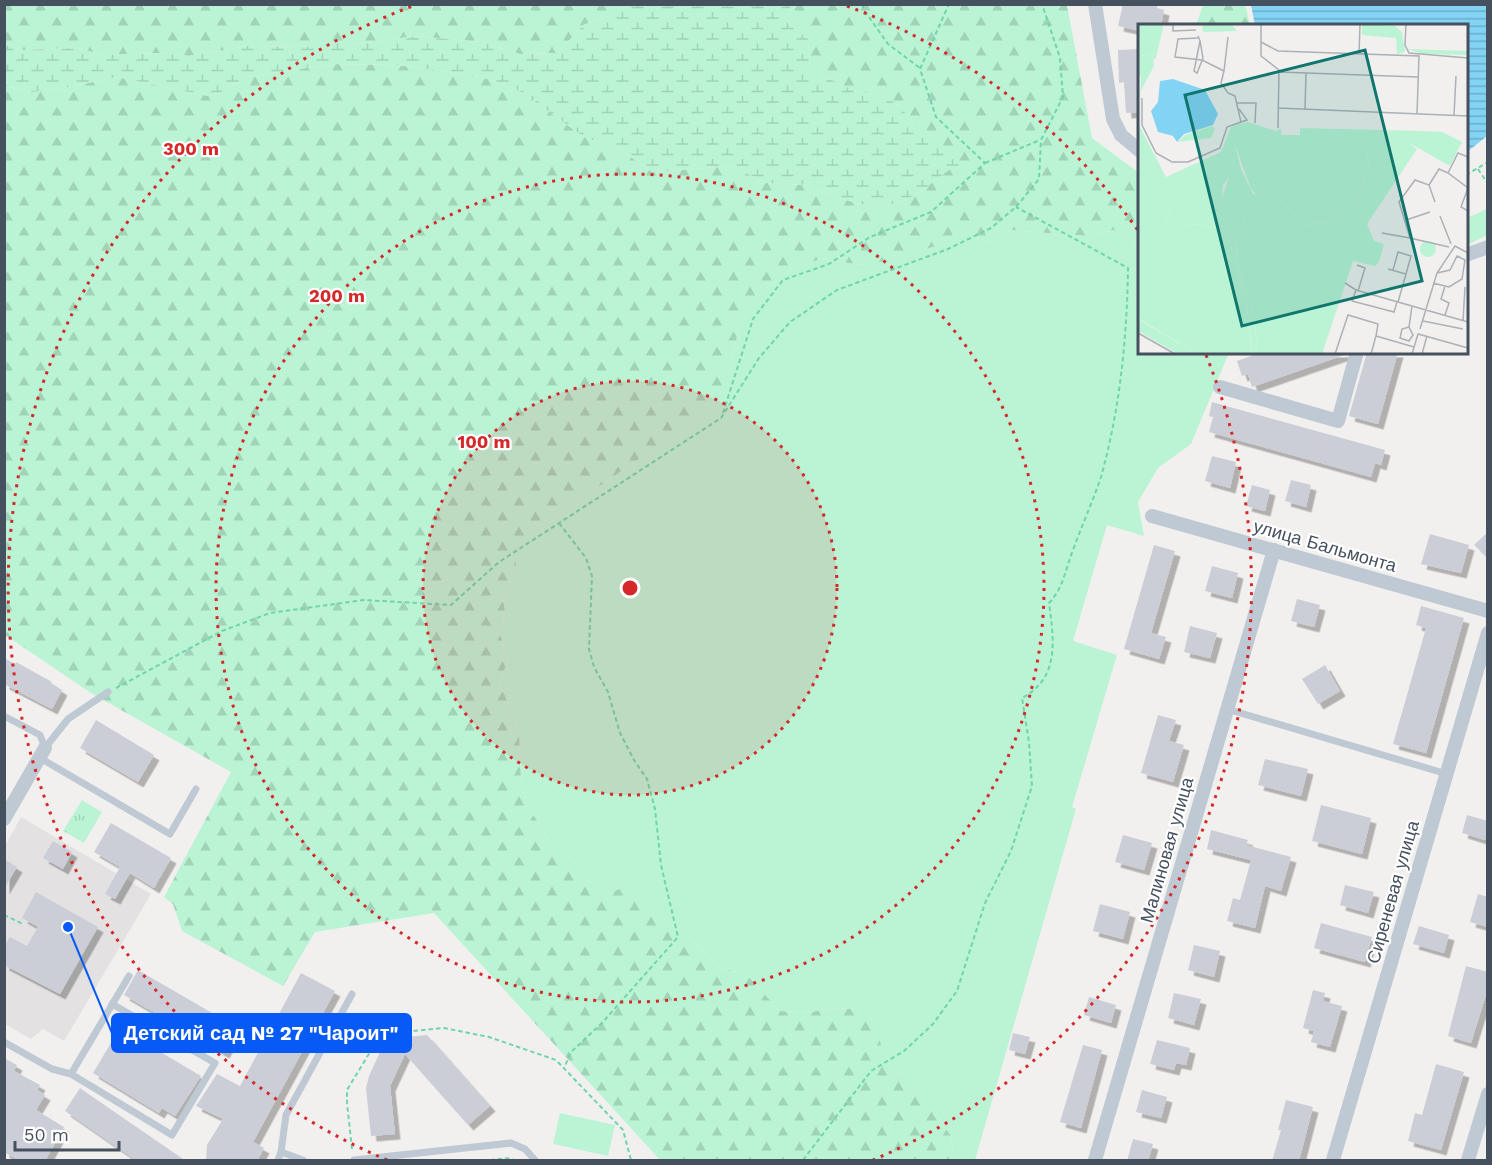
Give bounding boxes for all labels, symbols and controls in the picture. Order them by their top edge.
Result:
inset map [1138,24,1468,354]
text: 300 m [163,138,219,159]
text: 200 m [309,285,365,306]
text: 100 m [457,431,511,452]
street label: улица Бальмонта [1251,515,1400,576]
centre of rings [620,578,640,598]
street label: Малиновая улица [1136,774,1198,925]
street label: Сиреневая улица [1362,817,1423,966]
callout: Детский сад № 27 "Чароит" [112,1014,411,1052]
text: Детский сад № 27 "Чароит" [124,1021,398,1045]
scale bar [15,1114,118,1152]
text: 50 m [24,1124,69,1145]

